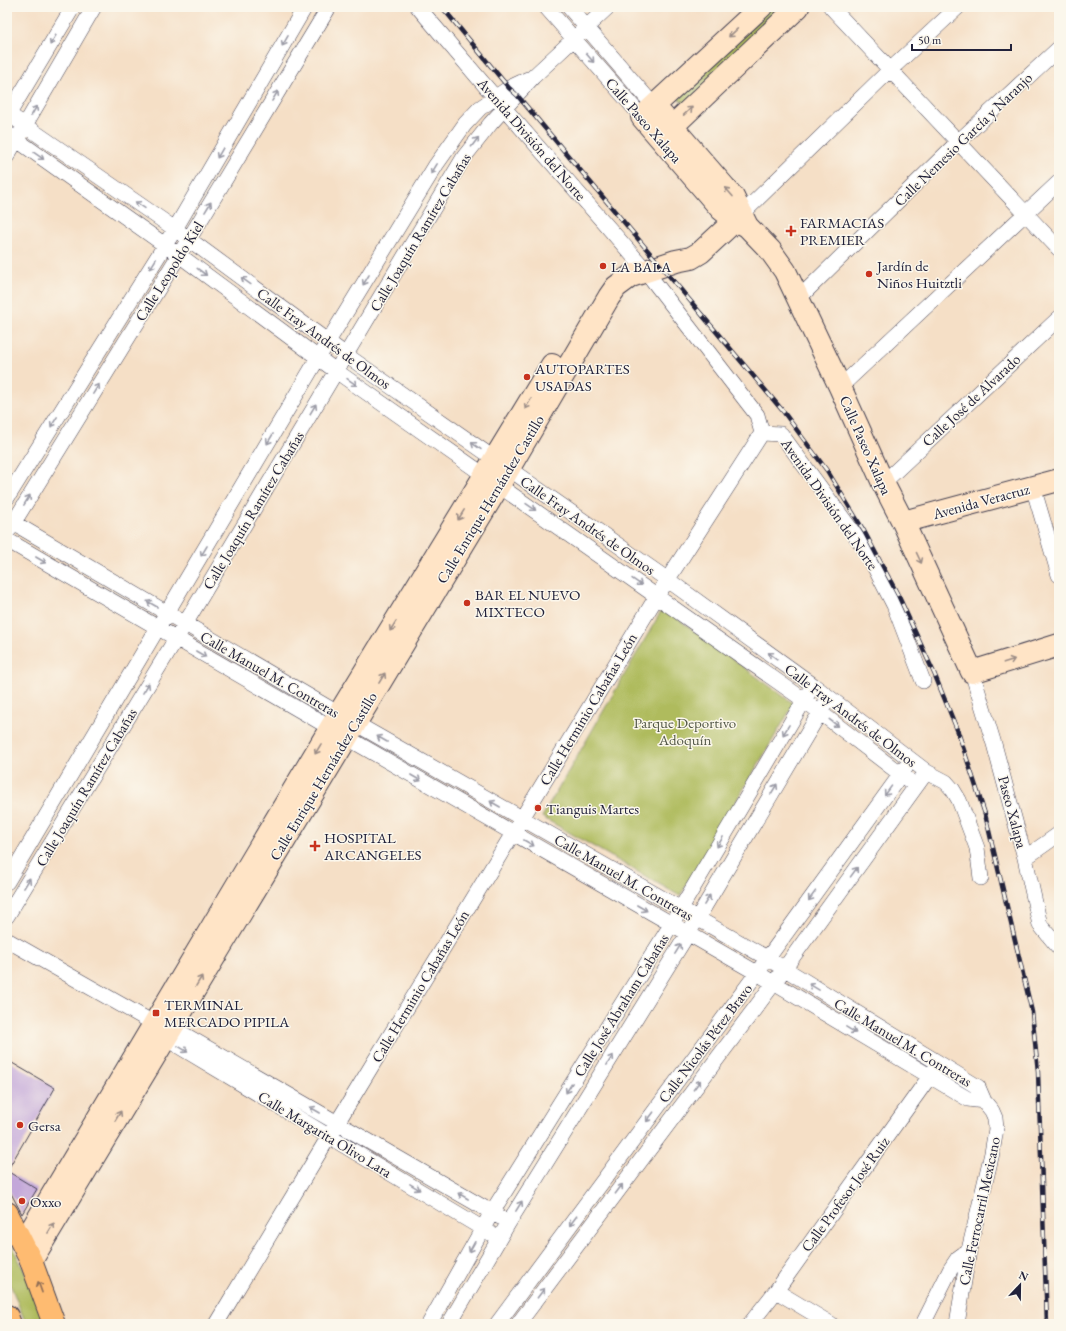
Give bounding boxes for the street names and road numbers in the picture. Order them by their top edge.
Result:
street label: Calle Nemesio García y Naranjo [890,68,1036,210]
street label: Avenida División del Norte [473,73,591,204]
street label: Calle Paseo Xalapa [602,73,686,167]
street label: Calle Joaquín Ramírez Cabañas [365,149,475,315]
street label: Calle Leopoldo Kiel [131,217,208,325]
street label: Calle Fray Andrés de Olmos [253,283,395,393]
street label: Calle José de Alvarado [918,350,1024,450]
street label: Calle Paseo Xalapa [836,392,896,498]
street label: Calle Enrique Hernández Castillo [432,411,548,587]
street label: Calle Joaquín Ramírez Cabañas [198,427,308,593]
street label: Avenida División del Norte [777,434,883,574]
street label: Calle Fray Andrés de Olmos [517,471,659,579]
street label: Avenida Veracruz [930,479,1032,523]
street label: Calle Manuel M. Contreras [197,626,343,722]
street label: Calle Herminio Cabañas León [535,629,641,789]
street label: Calle Fray Andrés de Olmos [781,659,921,771]
street label: Calle Enrique Hernández Castillo [265,688,381,864]
street label: Calle Joaquín Ramírez Cabañas [31,704,141,870]
street label: Paseo Xalapa [994,774,1032,850]
street label: Calle Manuel M. Contreras [551,829,697,925]
street label: Calle Herminio Cabañas León [367,906,473,1066]
street label: Calle José Abraham Cabañas [569,930,673,1080]
street label: Calle Nicolás Pérez Bravo [654,980,756,1106]
street label: Calle Manuel M. Contreras [831,993,976,1091]
street label: Calle Margarita Olivo Lara [255,1086,395,1182]
street label: Calle Profesor José Ruiz [797,1132,893,1255]
street label: Calle Ferrocarril Mexicano [954,1135,1004,1287]

